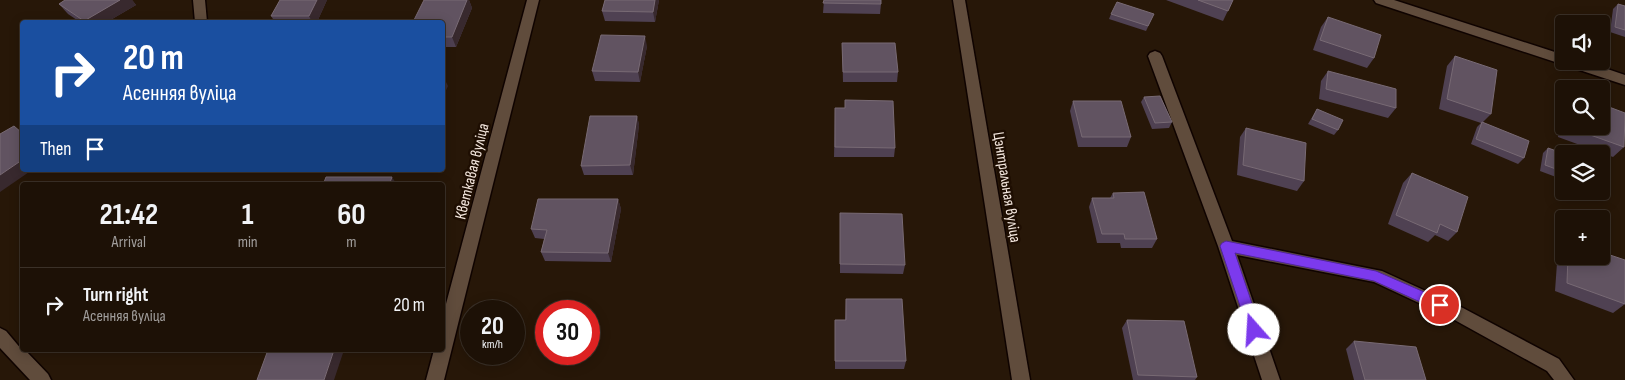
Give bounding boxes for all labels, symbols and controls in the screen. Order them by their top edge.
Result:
map controls [1555,15,1610,265]
button: sound [1555,15,1610,70]
text: 20 m [123,37,184,80]
icon: right [40,40,105,105]
text: Асенняя вуліца [123,80,237,107]
button: search [1555,80,1610,135]
street label: Кветкавая вуліца [451,121,494,221]
street label: Цэнтральная вуліца [988,131,1025,244]
icon: arrive [81,135,109,163]
text: Then [40,138,71,161]
button: layers [1555,145,1610,200]
text: 21:42 [99,197,158,233]
text: 1 [242,197,254,233]
text: 60 [337,197,366,233]
button: + [1555,210,1610,265]
text: Arrival [112,233,146,252]
text: min [238,233,258,252]
text: m [346,233,356,252]
text: Turn right [83,284,148,307]
pin [1419,284,1461,326]
icon: right [40,291,68,319]
icon: arrive [1426,291,1454,319]
text: 20 m [393,294,425,317]
speed limit sign: 30 [535,300,600,365]
position arrow [1227,303,1279,355]
text: Асенняя вуліца [83,307,166,326]
text: 20 [481,311,504,342]
text: km/h [482,337,503,352]

